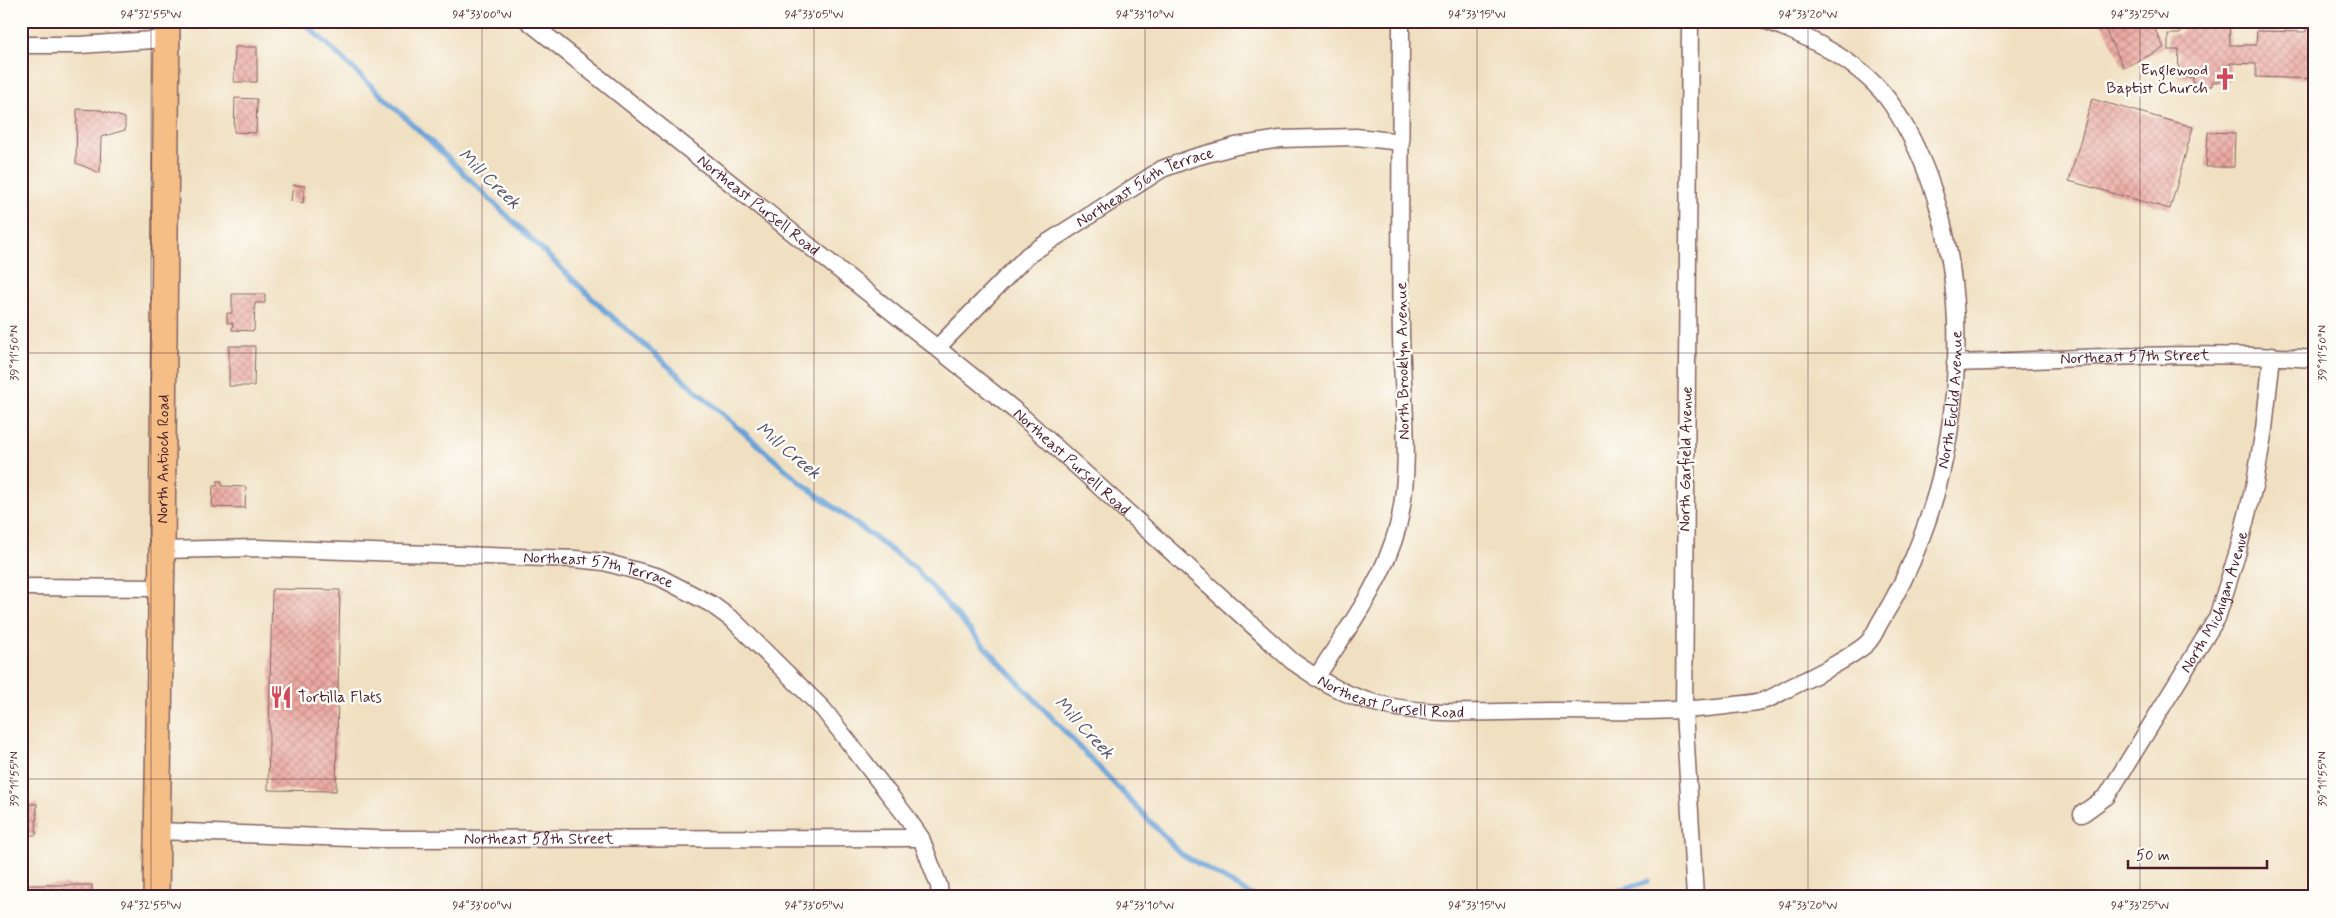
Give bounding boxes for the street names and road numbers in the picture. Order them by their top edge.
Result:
street label: Northeast 56th Terrace [1072,142,1216,232]
street label: Northeast Pursell Road [693,150,824,261]
street label: North Brooklyn Avenue [1391,282,1415,440]
street label: North Euclid Avenue [1932,330,1967,471]
street label: Northeast 57th Street [2060,345,2210,369]
street label: North Garfield Avenue [1674,386,1698,532]
street label: North Antioch Road [152,394,174,524]
street label: Northeast Pursell Road [1009,403,1135,520]
street label: North Michigan Avenue [2175,529,2253,677]
street label: Northeast 57th Terrace [523,547,678,594]
street label: Northeast Pursell Road [1314,670,1464,723]
street label: Northeast 58th Street [464,828,615,849]

